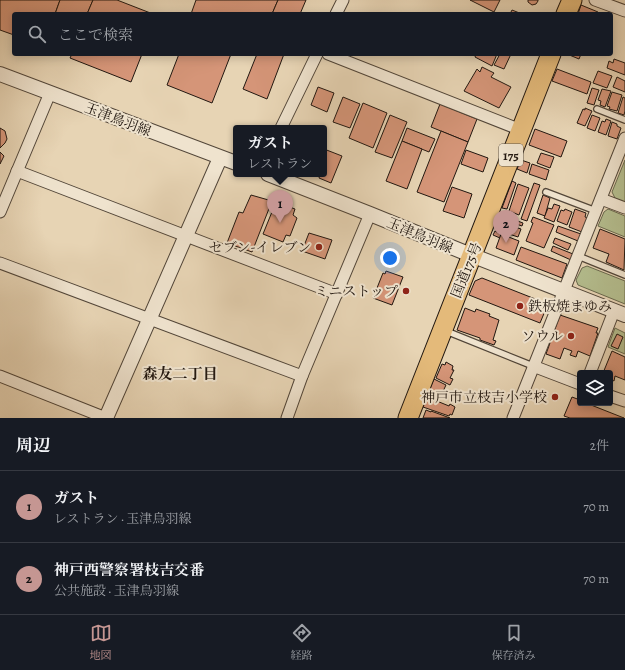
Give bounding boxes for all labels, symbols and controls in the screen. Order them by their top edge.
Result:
search box [12,12,613,56]
icon: search [26,23,48,45]
text: ここで検索 [58,25,133,45]
street label: 玉津鳥羽線 [82,98,154,141]
popup [233,125,327,177]
text: ガスト [248,133,293,153]
road number: 175 [499,144,523,166]
text: レストラン [248,155,312,172]
pin: 1 [267,190,293,223]
pin: 2 [493,210,519,243]
street label: 玉津鳥羽線 [384,213,456,258]
place label: セブン-イレブン [209,238,311,257]
street label: 国道175号 [447,239,486,301]
marker: セブン-イレブン [314,242,324,252]
your location [380,248,400,268]
place label: ミニストップ [314,282,398,301]
marker: ミニストップ [401,286,411,296]
place label: 鉄板焼まゆみ [528,297,612,316]
marker: 鉄板焼まゆみ [515,301,525,311]
place label: ソウル [521,327,563,346]
marker: ソウル [566,331,576,341]
district label: 森友二丁目 [142,364,218,384]
map controls [577,370,613,406]
button: layers [577,370,613,406]
place label: 神戸市立枝吉小学校 [421,388,547,407]
marker: 神戸市立枝吉小学校 [550,392,560,402]
text: 周辺 [16,434,50,457]
text: 2件 [590,437,609,454]
text: ガスト [54,488,99,508]
text: 1 [27,498,31,515]
text: 70 m [583,498,609,515]
text: レストラン · 玉津鳥羽線 [54,510,191,527]
text: 神戸西警察署枝吉交番 [54,560,204,580]
text: 2 [26,570,32,587]
text: 70 m [583,570,609,587]
text: 公共施設 · 玉津鳥羽線 [54,582,179,599]
tab: 地図 [90,622,112,663]
tab: 経路 [291,622,313,663]
tab: 保存済み [492,622,536,663]

